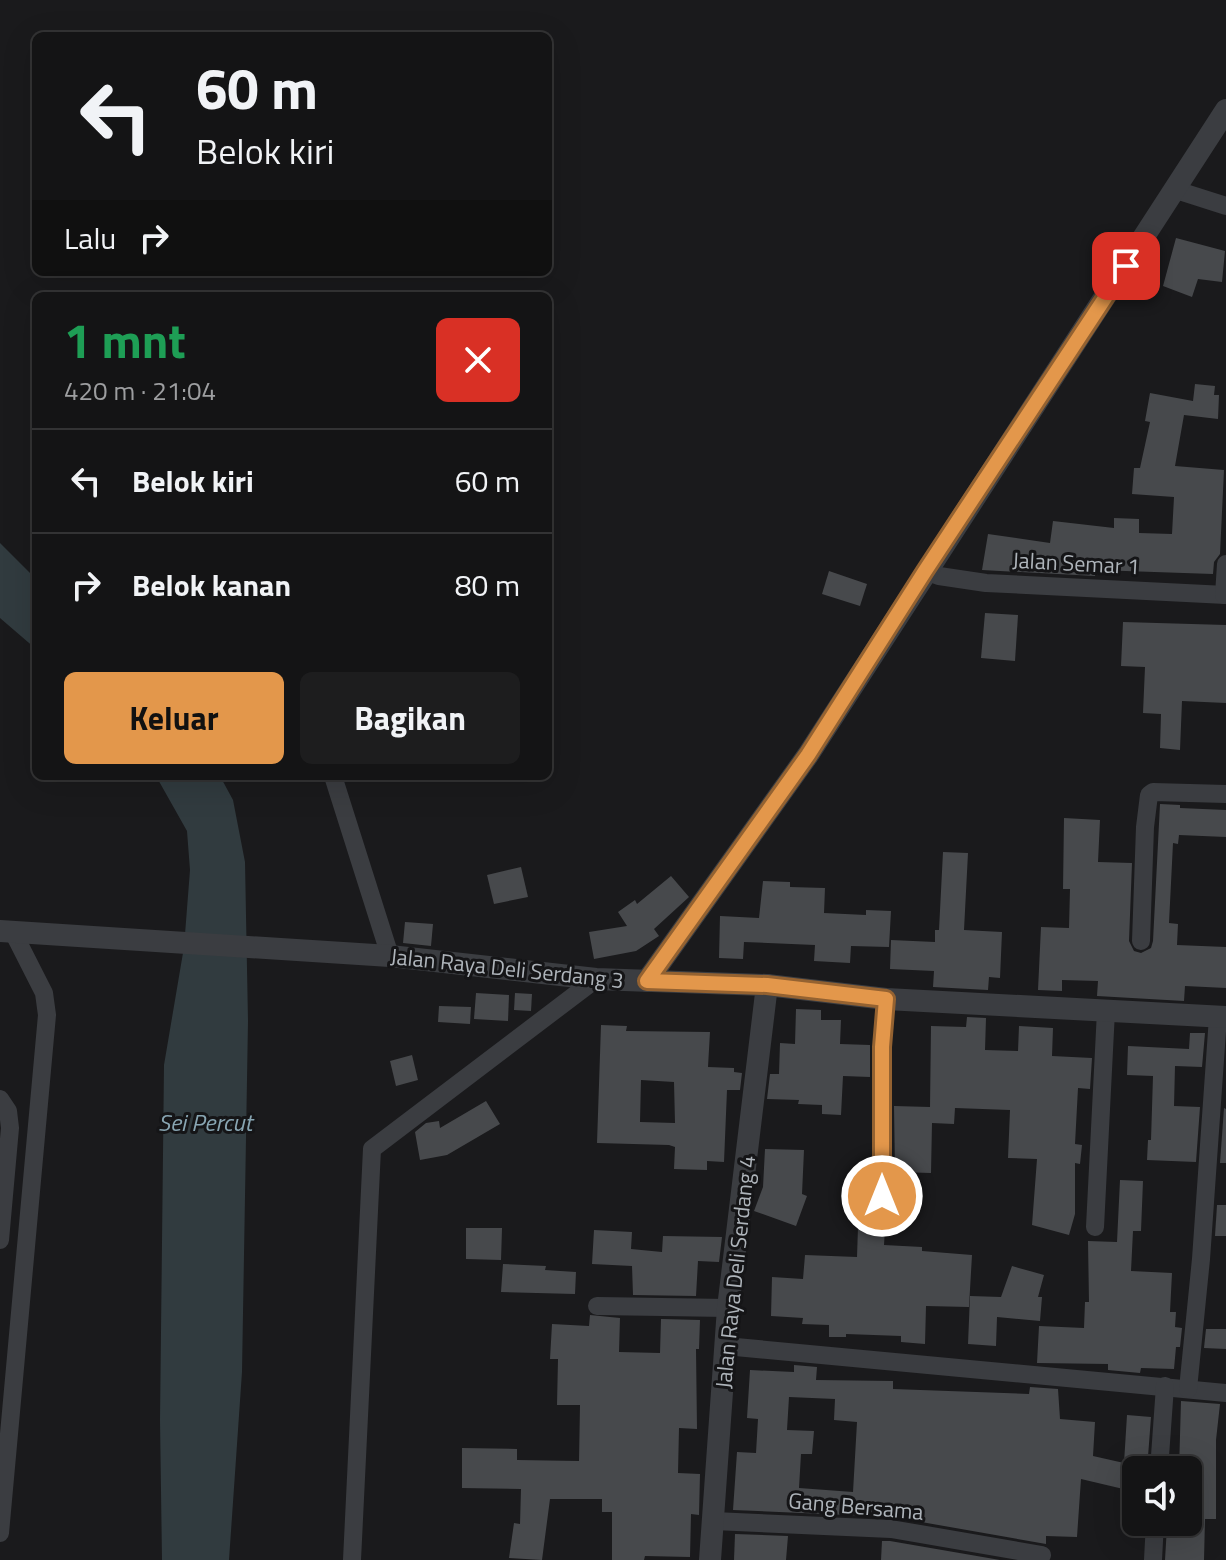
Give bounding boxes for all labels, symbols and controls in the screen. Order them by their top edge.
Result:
text: 60 m [196,46,318,131]
icon: left [64,64,168,168]
text: Belok kiri [196,123,334,178]
text: Lalu [64,215,116,261]
icon: right [132,216,176,260]
pin [1092,232,1160,300]
icon: arrive [1104,244,1148,288]
text: 1 mnt [64,304,186,377]
button: close [436,318,520,402]
text: 420 m · 21:04 [64,371,216,410]
text: Belok kiri [132,458,254,504]
text: 60 m [455,458,520,504]
icon: left [64,459,108,503]
street label: Jalan Semar 1 [1012,543,1140,583]
text: Belok kanan [132,562,291,608]
text: 80 m [455,562,520,608]
icon: right [64,563,108,607]
button: Keluar [64,672,284,764]
button: Bagikan [300,672,520,764]
street label: Jalan Raya Deli Serdang 3 [389,939,625,997]
water label: Sei Percut [158,1104,255,1140]
street label: Jalan Raya Deli Serdang 4 [706,1154,764,1390]
position arrow [840,1154,924,1238]
map controls [1122,1456,1202,1536]
button: sound [1122,1456,1202,1536]
street label: Gang Bersama [787,1483,925,1529]

